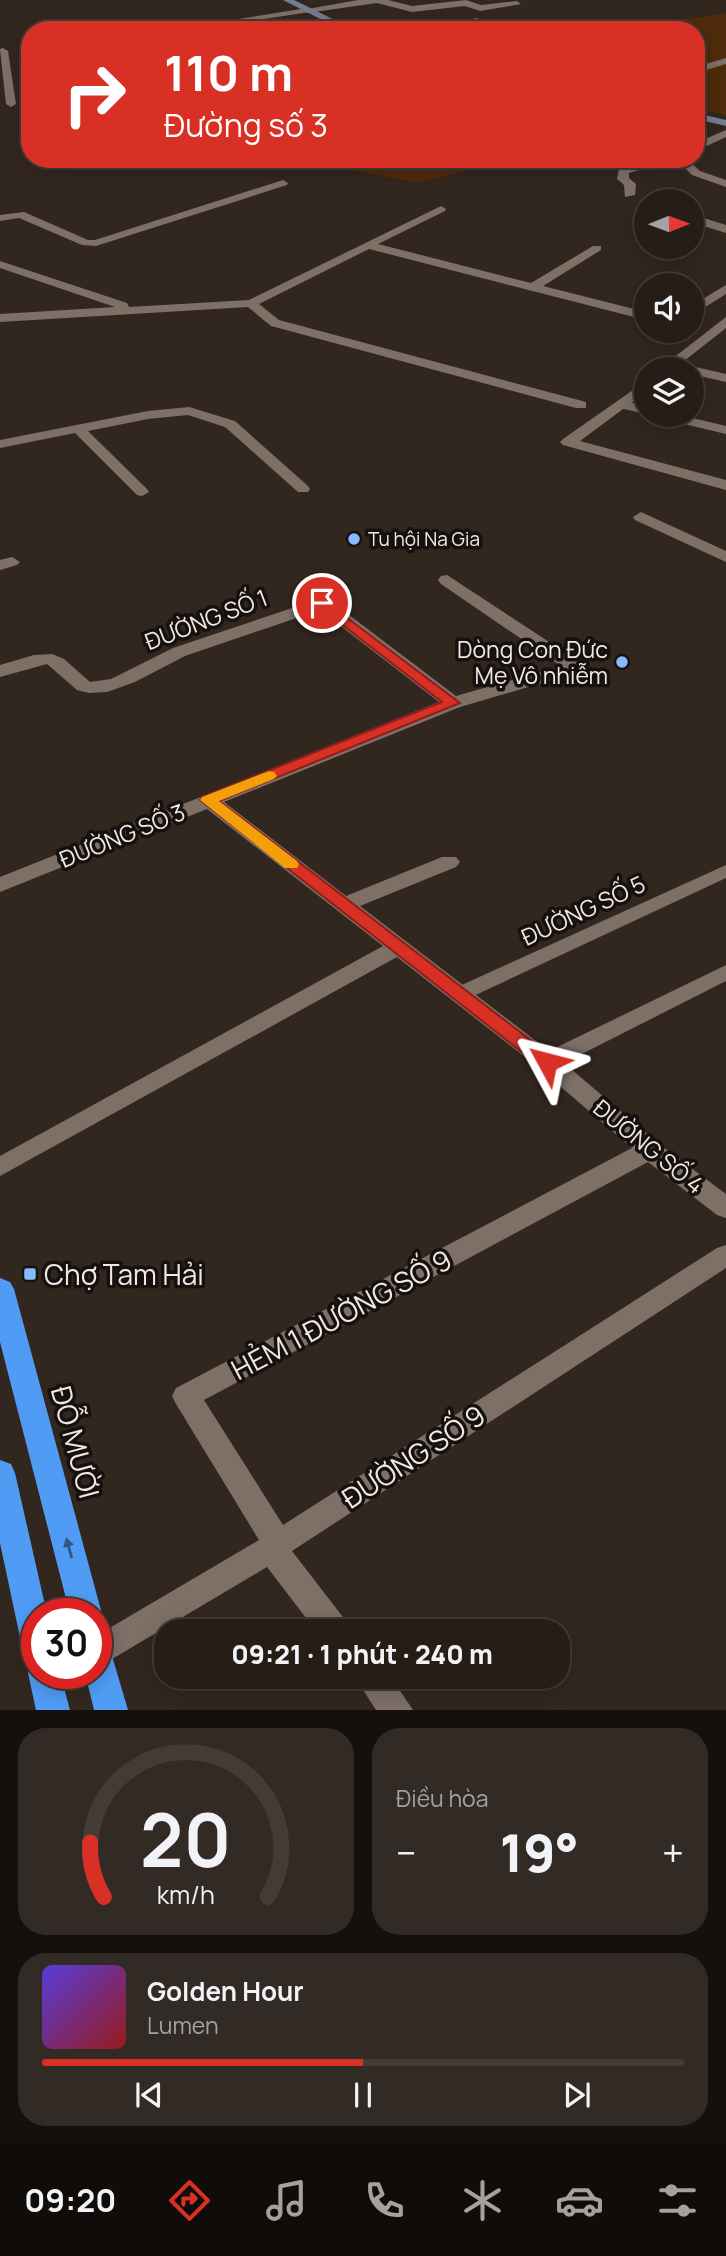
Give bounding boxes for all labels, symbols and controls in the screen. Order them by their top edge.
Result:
text: 110 m [164,39,293,106]
icon: right [49,49,140,140]
text: Đường số 3 [164,103,328,147]
north arrow [634,189,704,259]
map controls [634,189,704,427]
button: sound [634,273,704,343]
button: layers [634,357,704,427]
place label: Tu hội Na Gia [368,526,480,552]
marker: Tu hội Na Gia [346,531,362,547]
pin [292,573,352,633]
street label: ĐƯỜNG SỐ 1 [140,581,272,657]
icon: arrive [303,584,341,622]
place label: Dòng Con Đức Mẹ Vô nhiễm [457,633,608,691]
marker: Dòng Con Đức Mẹ Vô nhiễm [614,654,630,670]
street label: ĐƯỜNG SỐ 3 [54,795,190,875]
street label: ĐƯỜNG SỐ 5 [516,867,650,953]
position arrow [510,1025,584,1099]
street label: ĐƯỜNG SỐ 4 [587,1092,711,1200]
street label: HẺM 1 ĐƯỜNG SỐ 9 [224,1239,458,1388]
place label: Chợ Tam Hải [44,1255,204,1293]
marker: Chợ Tam Hải [22,1266,38,1282]
street label: ĐỖ MƯỜI [43,1381,111,1502]
street label: ĐƯỜNG SỐ 9 [334,1395,492,1516]
one-way arrow [63,1537,73,1558]
speed limit sign: 30 [21,1598,112,1689]
text: 09:21 · 1 phút · 240 m [231,1636,493,1672]
text: Điều hòa [396,1782,488,1814]
text: 20 [140,1790,232,1890]
text: 19° [500,1817,579,1888]
text: − [396,1826,417,1878]
text: + [662,1826,684,1878]
text: km/h [157,1877,215,1912]
text: Golden Hour [147,1973,304,2009]
text: Lumen [147,2009,219,2041]
icon: previous [130,2076,168,2114]
icon: pause [344,2076,382,2114]
icon: next [558,2076,596,2114]
icon: directions [165,2176,214,2225]
icon: music [262,2176,311,2225]
icon: phone [360,2176,409,2225]
icon: climate [458,2176,507,2225]
icon: car [555,2176,604,2225]
icon: filters [653,2176,702,2225]
text: 09:20 [24,2178,116,2222]

